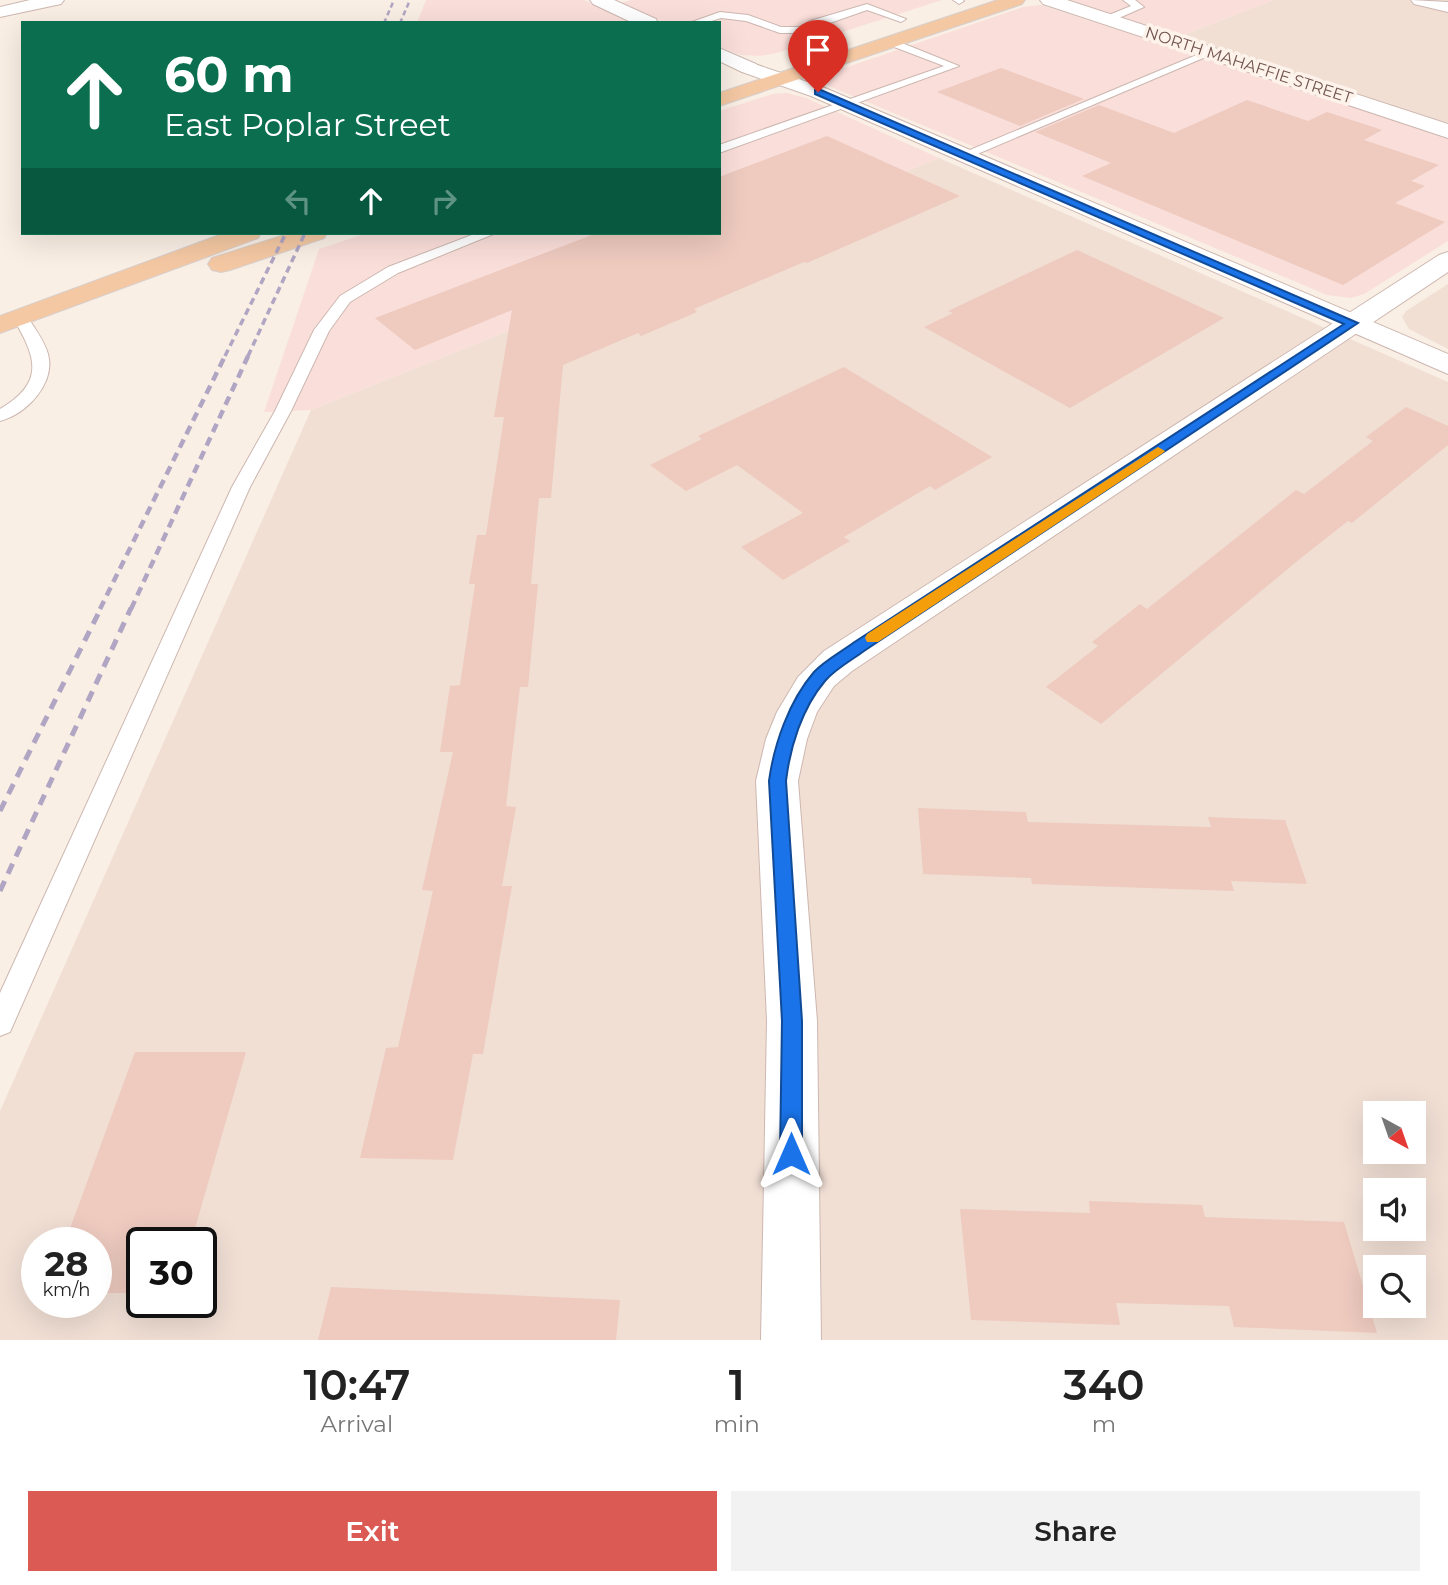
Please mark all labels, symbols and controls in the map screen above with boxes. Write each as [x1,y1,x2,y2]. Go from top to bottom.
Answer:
pin [788,20,848,92]
street label: NORTH MAHAFFIE STREET [1143,23,1356,108]
icon: arrive [799,31,837,69]
text: 60 m [164,45,294,104]
icon: ahead [49,49,140,140]
text: East Poplar Street [164,105,451,144]
icon: left [279,182,317,220]
icon: ahead [352,182,390,220]
icon: right [425,182,463,220]
north arrow [1363,1101,1426,1164]
map controls [1363,1101,1426,1318]
position arrow [754,1117,828,1191]
button: sound [1363,1178,1426,1241]
speed limit sign: 30 [126,1227,217,1318]
text: 28 [45,1242,88,1285]
button: search [1363,1255,1426,1318]
text: km/h [42,1279,91,1301]
text: 10:47 [303,1359,410,1411]
text: 1 [729,1359,745,1411]
text: 340 [1063,1359,1144,1411]
text: Arrival [321,1410,393,1438]
text: min [714,1410,760,1438]
text: m [1092,1410,1116,1438]
button: Exit [28,1491,717,1571]
button: Share [731,1491,1420,1571]

